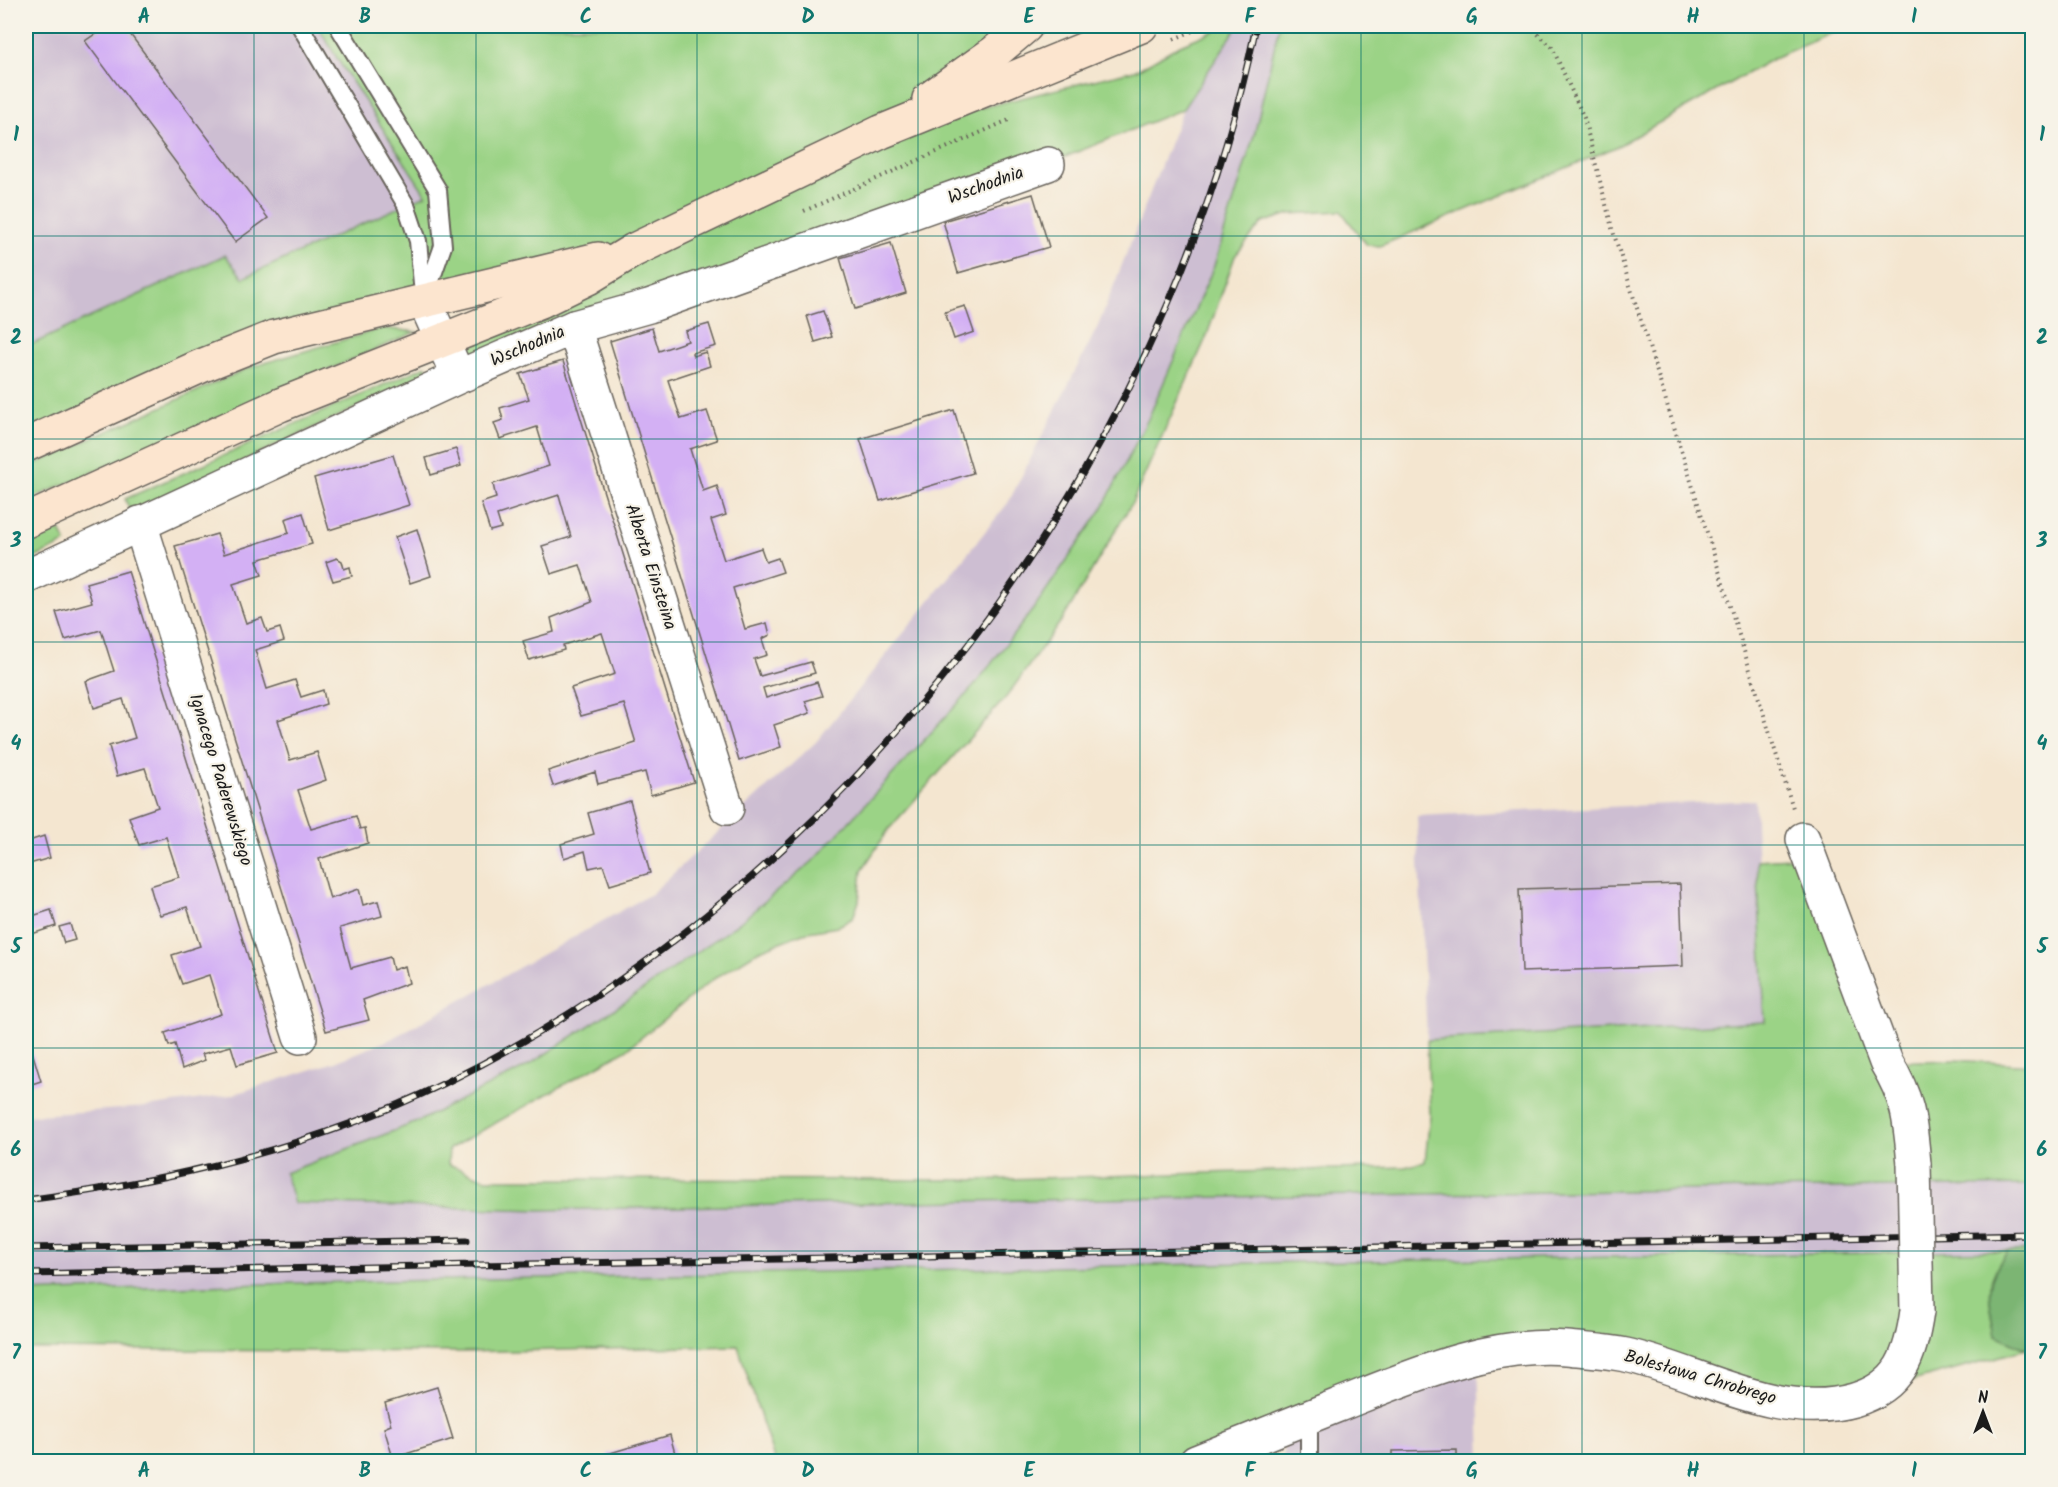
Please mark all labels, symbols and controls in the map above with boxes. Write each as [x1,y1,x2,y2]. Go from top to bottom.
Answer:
text: A [138,2,150,34]
text: B [359,2,371,34]
text: C [580,2,592,34]
text: D [801,2,815,34]
text: E [1023,2,1035,34]
text: F [1245,2,1257,34]
text: G [1466,2,1478,34]
text: H [1686,2,1700,34]
text: I [1911,2,1917,34]
text: 1 [13,120,19,152]
text: 1 [2039,120,2045,152]
street label: Wschodnia [944,159,1028,213]
street label: Wschodnia [486,318,570,376]
text: 2 [10,323,22,355]
text: 2 [2036,323,2048,355]
street label: Alberta Einsteina [616,500,684,634]
text: 3 [10,526,22,558]
text: 3 [2036,526,2048,558]
street label: Ignacego Paderewskiego [180,690,260,870]
text: 4 [11,729,22,761]
text: 4 [2037,729,2048,761]
text: 5 [10,932,23,964]
text: 5 [2036,932,2049,964]
text: 6 [11,1135,22,1167]
text: 6 [2037,1135,2048,1167]
text: 7 [11,1338,21,1370]
text: 7 [2037,1338,2047,1370]
street label: Bolesława Chrobrego [1620,1342,1780,1414]
north arrow [1953,1382,2013,1442]
text: N [1978,1386,1988,1411]
text: A [138,1456,150,1487]
text: B [359,1456,371,1487]
text: C [580,1456,592,1487]
text: D [801,1456,815,1487]
text: E [1023,1456,1035,1487]
text: F [1245,1456,1257,1487]
text: G [1466,1456,1478,1487]
text: H [1686,1456,1700,1487]
text: I [1911,1456,1917,1487]

